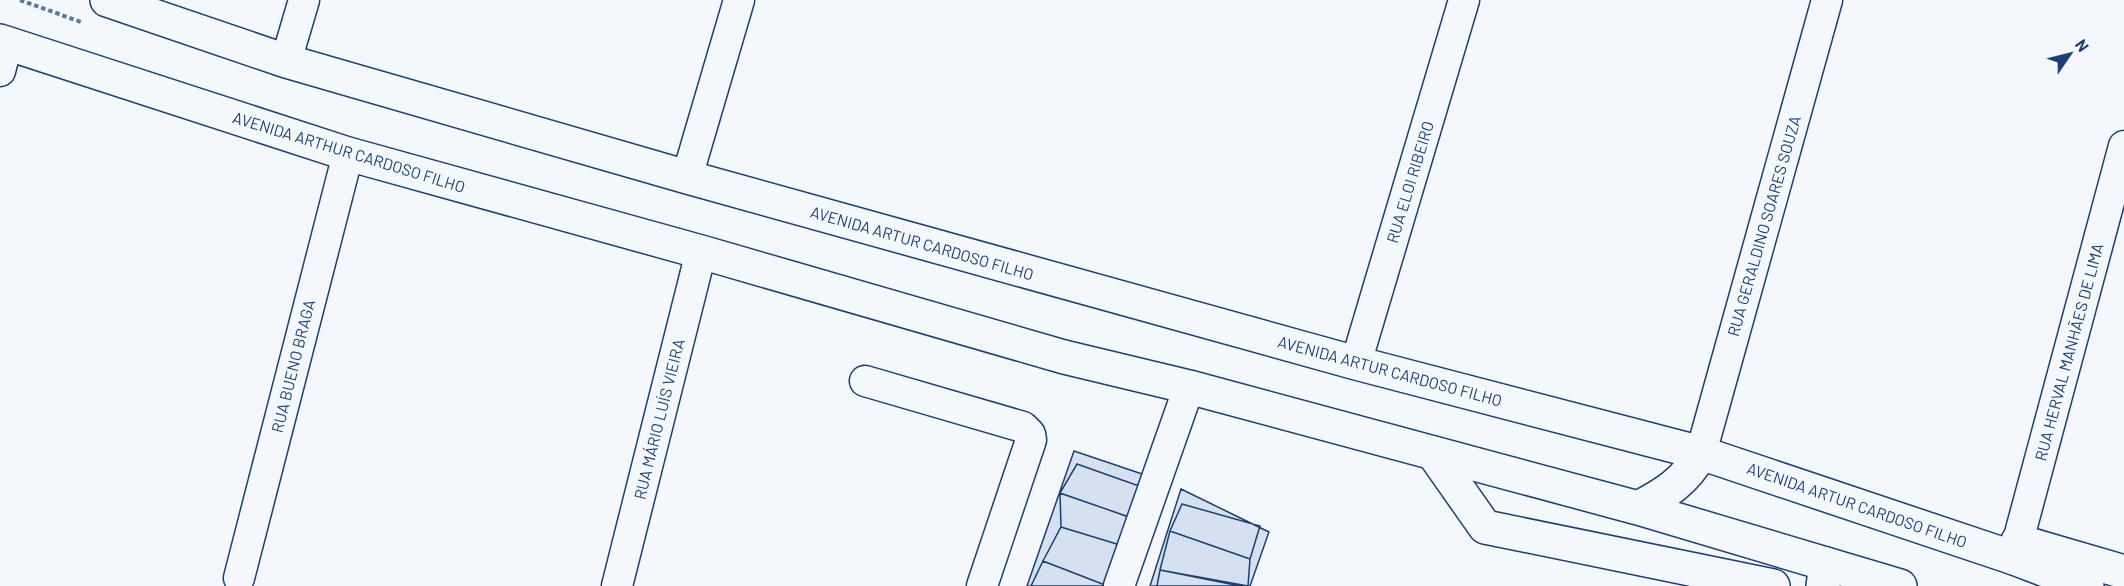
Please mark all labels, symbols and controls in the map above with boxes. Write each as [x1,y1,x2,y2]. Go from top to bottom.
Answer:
north arrow [2040,24,2100,84]
text: N [2072,35,2094,55]
street label: AVENIDA ARTHUR CARDOSO FILHO [231,107,468,196]
street label: RUA GERALDINO SOARES SOUZA [1723,113,1804,338]
street label: RUA ELOI RIBEIRO [1382,119,1437,245]
street label: AVENIDA ARTUR CARDOSO FILHO [808,201,1036,284]
street label: RUA HERVAL MANHÃES DE LIMA [2030,241,2107,463]
street label: RUA BUENO BRAGA [267,297,318,434]
street label: AVENIDA ARTUR CARDOSO FILHO [1276,331,1504,410]
street label: RUA MÁRIO LUÍS VIEIRA [629,336,688,501]
street label: AVENIDA ARTUR CARDOSO FILHO [1745,458,1970,551]

